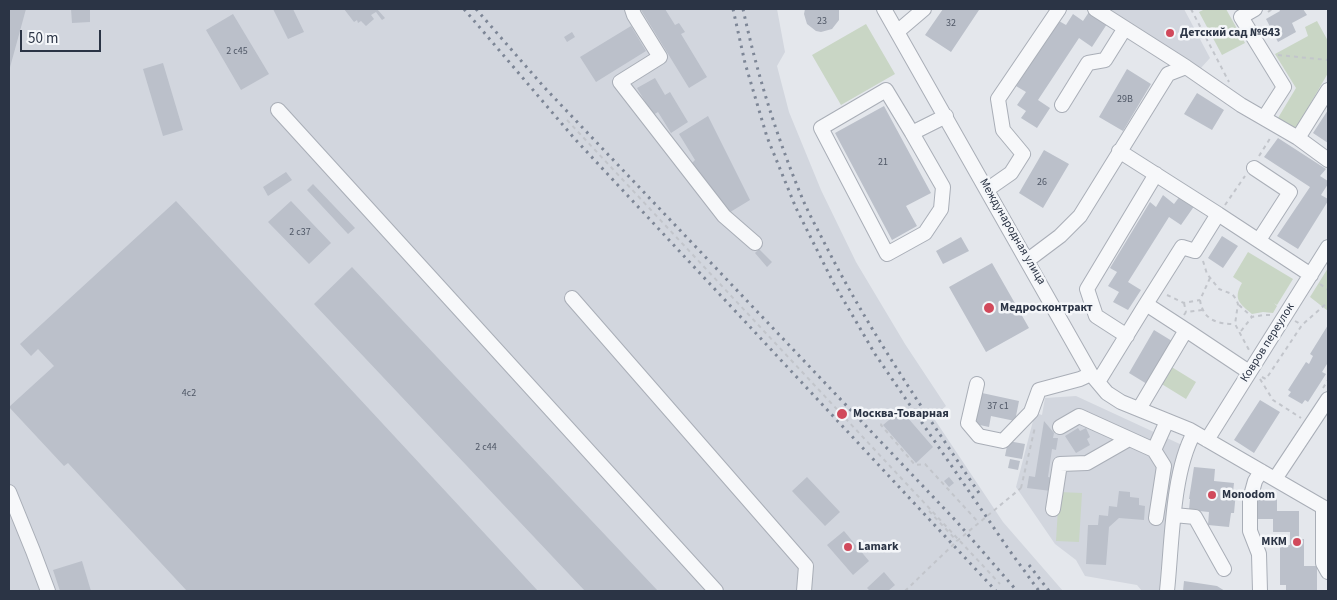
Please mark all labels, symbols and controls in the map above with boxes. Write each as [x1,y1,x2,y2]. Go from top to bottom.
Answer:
house number: 23 [817,16,827,28]
house number: 32 [946,18,956,30]
scale bar [22,20,104,52]
place label: Детский сад №643 [1180,26,1280,40]
marker: Детский сад №643 [1164,27,1176,39]
text: 50 m [28,28,58,49]
house number: 2 с45 [226,46,248,58]
house number: 29В [1117,94,1133,106]
house number: 21 [878,157,888,169]
street label: Международная улица [976,176,1048,288]
house number: 26 [1037,177,1047,189]
house number: 2 с37 [289,227,311,239]
marker: Медросконтракт [982,301,996,315]
place label: Медросконтракт [1000,301,1093,315]
street label: Ковров переулок [1238,301,1298,385]
house number: 4с2 [182,388,196,400]
house number: 37 c1 [987,401,1009,413]
marker: Москва-Товарная [835,407,849,421]
place label: Москва-Товарная [853,407,949,421]
house number: 2 с44 [475,442,497,454]
place label: Monodom [1222,488,1275,502]
marker: Monodom [1206,489,1218,501]
place label: МКМ [1261,535,1287,549]
marker: МКМ [1291,536,1303,548]
place label: Lamark [858,540,898,554]
marker: Lamark [842,541,854,553]

